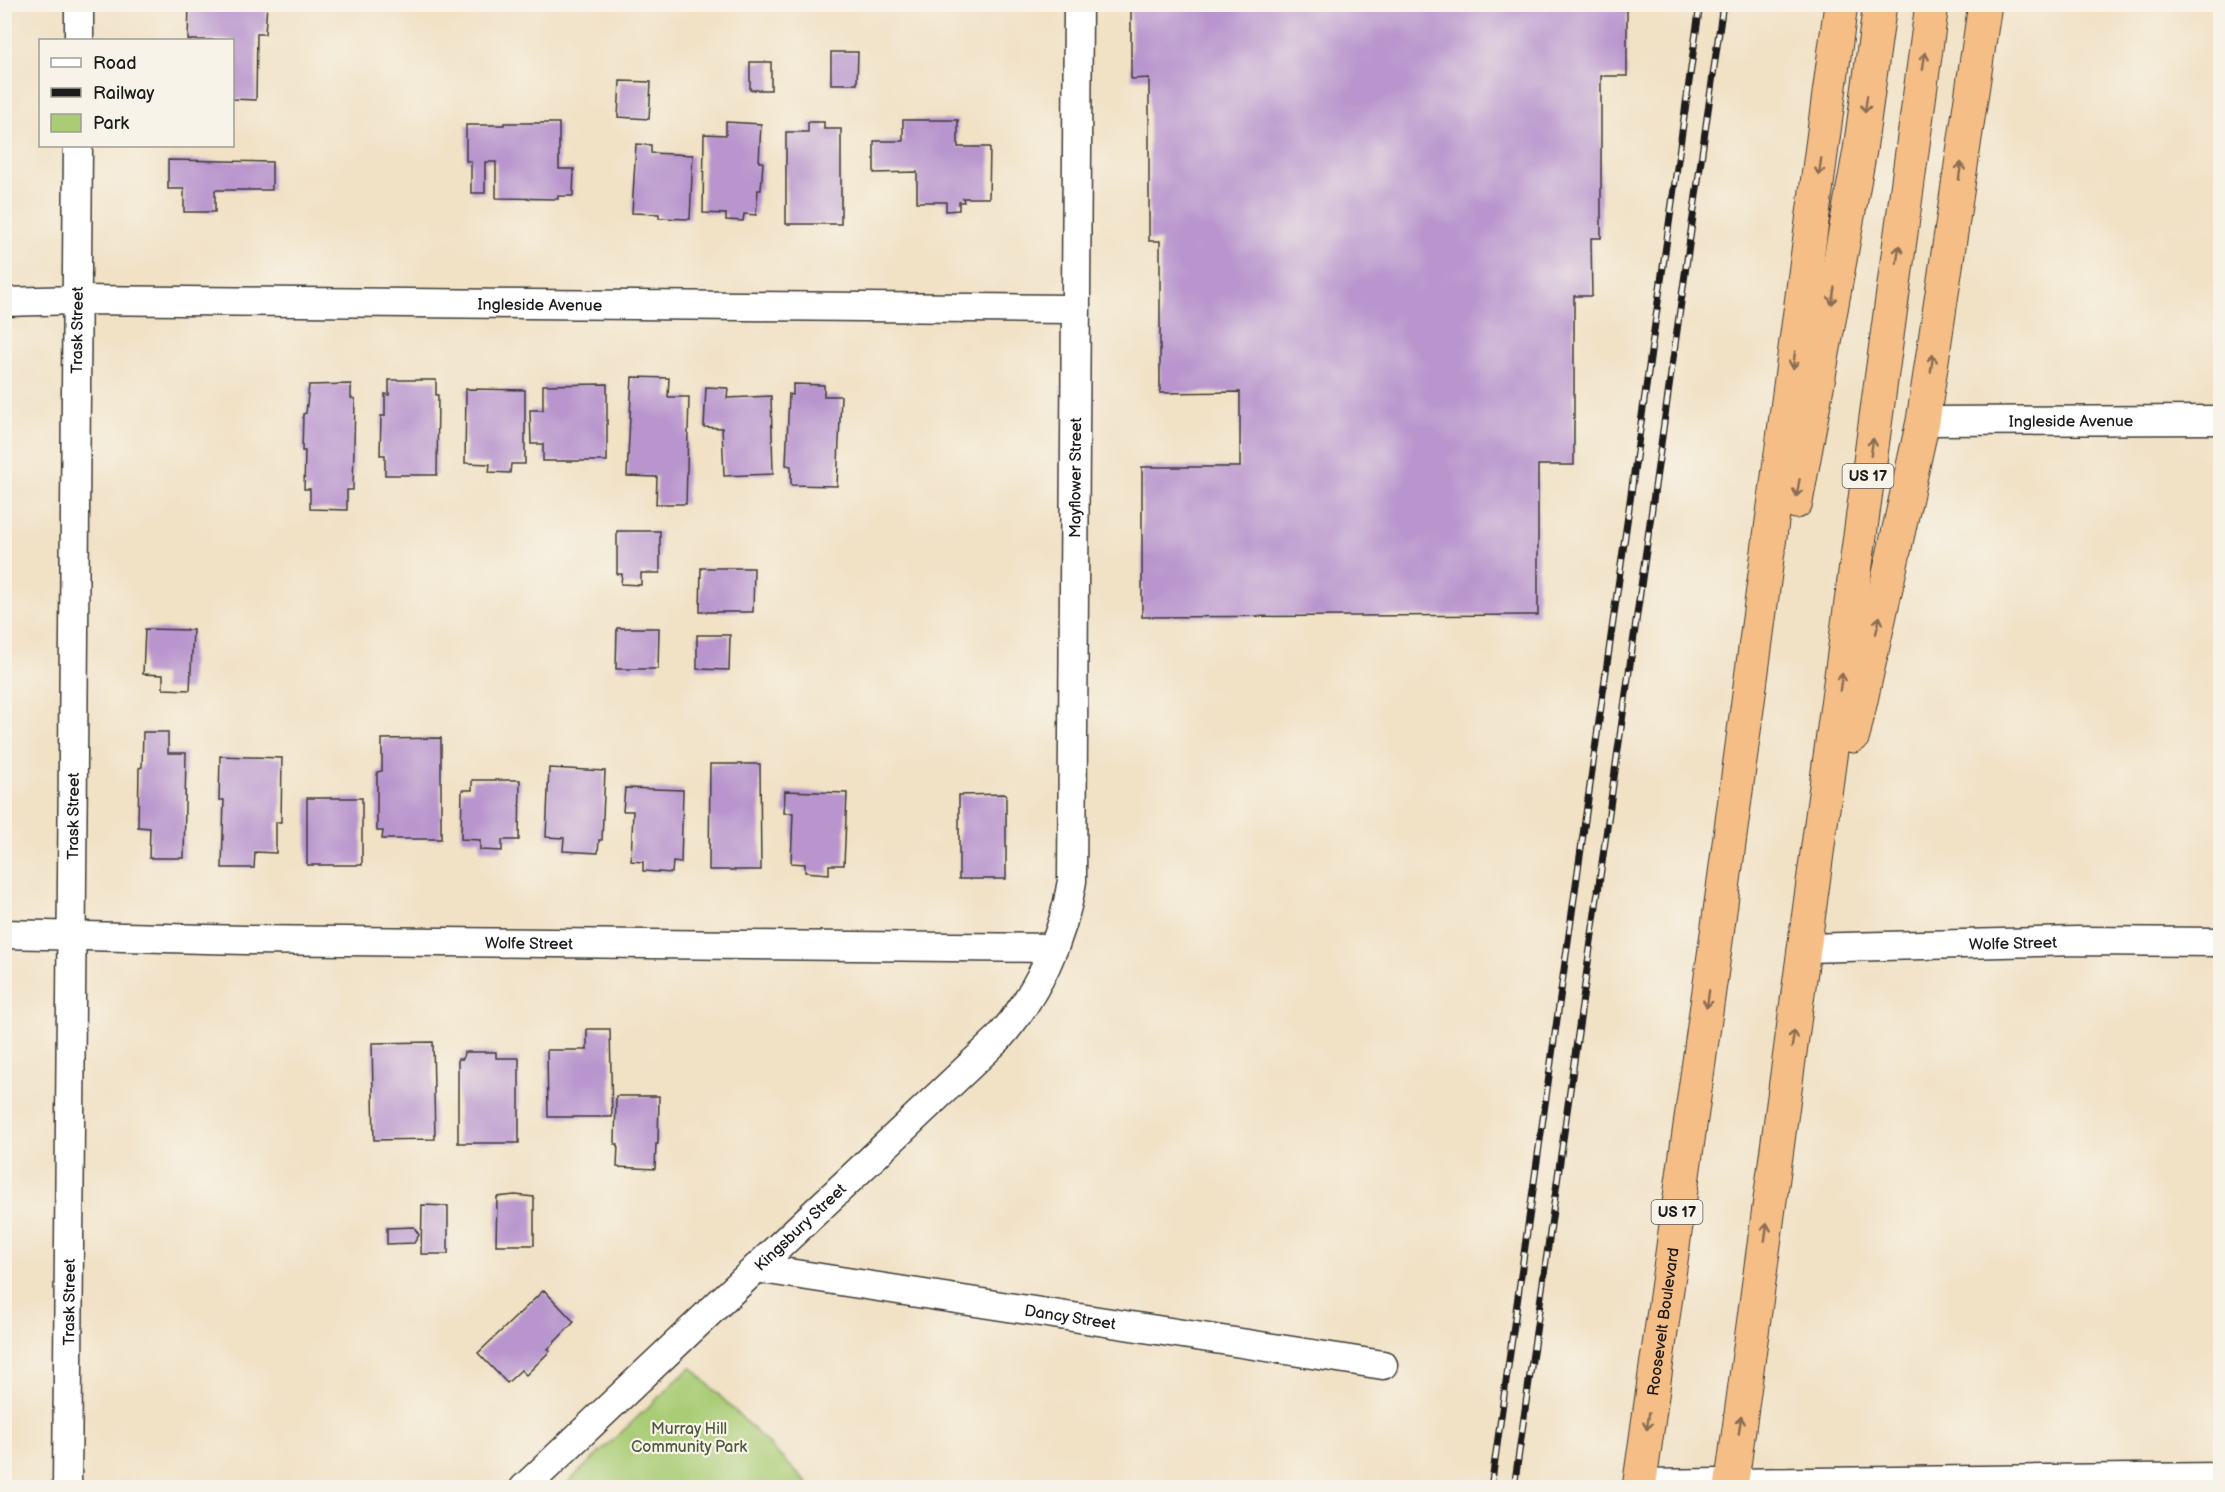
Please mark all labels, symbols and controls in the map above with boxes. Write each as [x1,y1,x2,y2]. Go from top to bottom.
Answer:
legend [39,39,234,147]
one-way arrow [1919,51,1930,71]
text: Road [93,53,137,74]
text: Railway [93,83,155,104]
one-way arrow [1861,94,1872,113]
text: Park [93,113,129,134]
one-way arrow [1814,156,1825,176]
one-way arrow [1955,161,1966,181]
one-way arrow [1893,244,1904,264]
street label: Trask Street [68,286,88,374]
one-way arrow [1827,286,1838,305]
street label: Ingleside Avenue [478,296,603,316]
one-way arrow [1788,349,1799,369]
one-way arrow [1926,354,1937,374]
street label: Ingleside Avenue [2009,412,2134,432]
street label: Mayflower Street [1066,417,1086,538]
one-way arrow [1867,438,1878,458]
road number: US 17 [1842,464,1894,488]
one-way arrow [1792,478,1803,497]
one-way arrow [1873,615,1884,635]
one-way arrow [1836,673,1847,692]
street label: Trask Street [64,772,84,860]
street label: Wolfe Street [485,934,573,954]
street label: Wolfe Street [1969,934,2057,955]
one-way arrow [1702,989,1713,1008]
one-way arrow [1788,1029,1799,1049]
street label: Kingsbury Street [751,1180,851,1276]
road number: US 17 [1652,1200,1702,1224]
one-way arrow [1761,1222,1772,1242]
street label: Roosevelt Boulevard [1644,1246,1684,1397]
street label: Trask Street [60,1258,80,1346]
street label: Dancy Street [1023,1302,1117,1335]
one-way arrow [1642,1410,1653,1430]
one-way arrow [1734,1416,1745,1435]
park label: Murray Hill Community Park [631,1420,747,1457]

